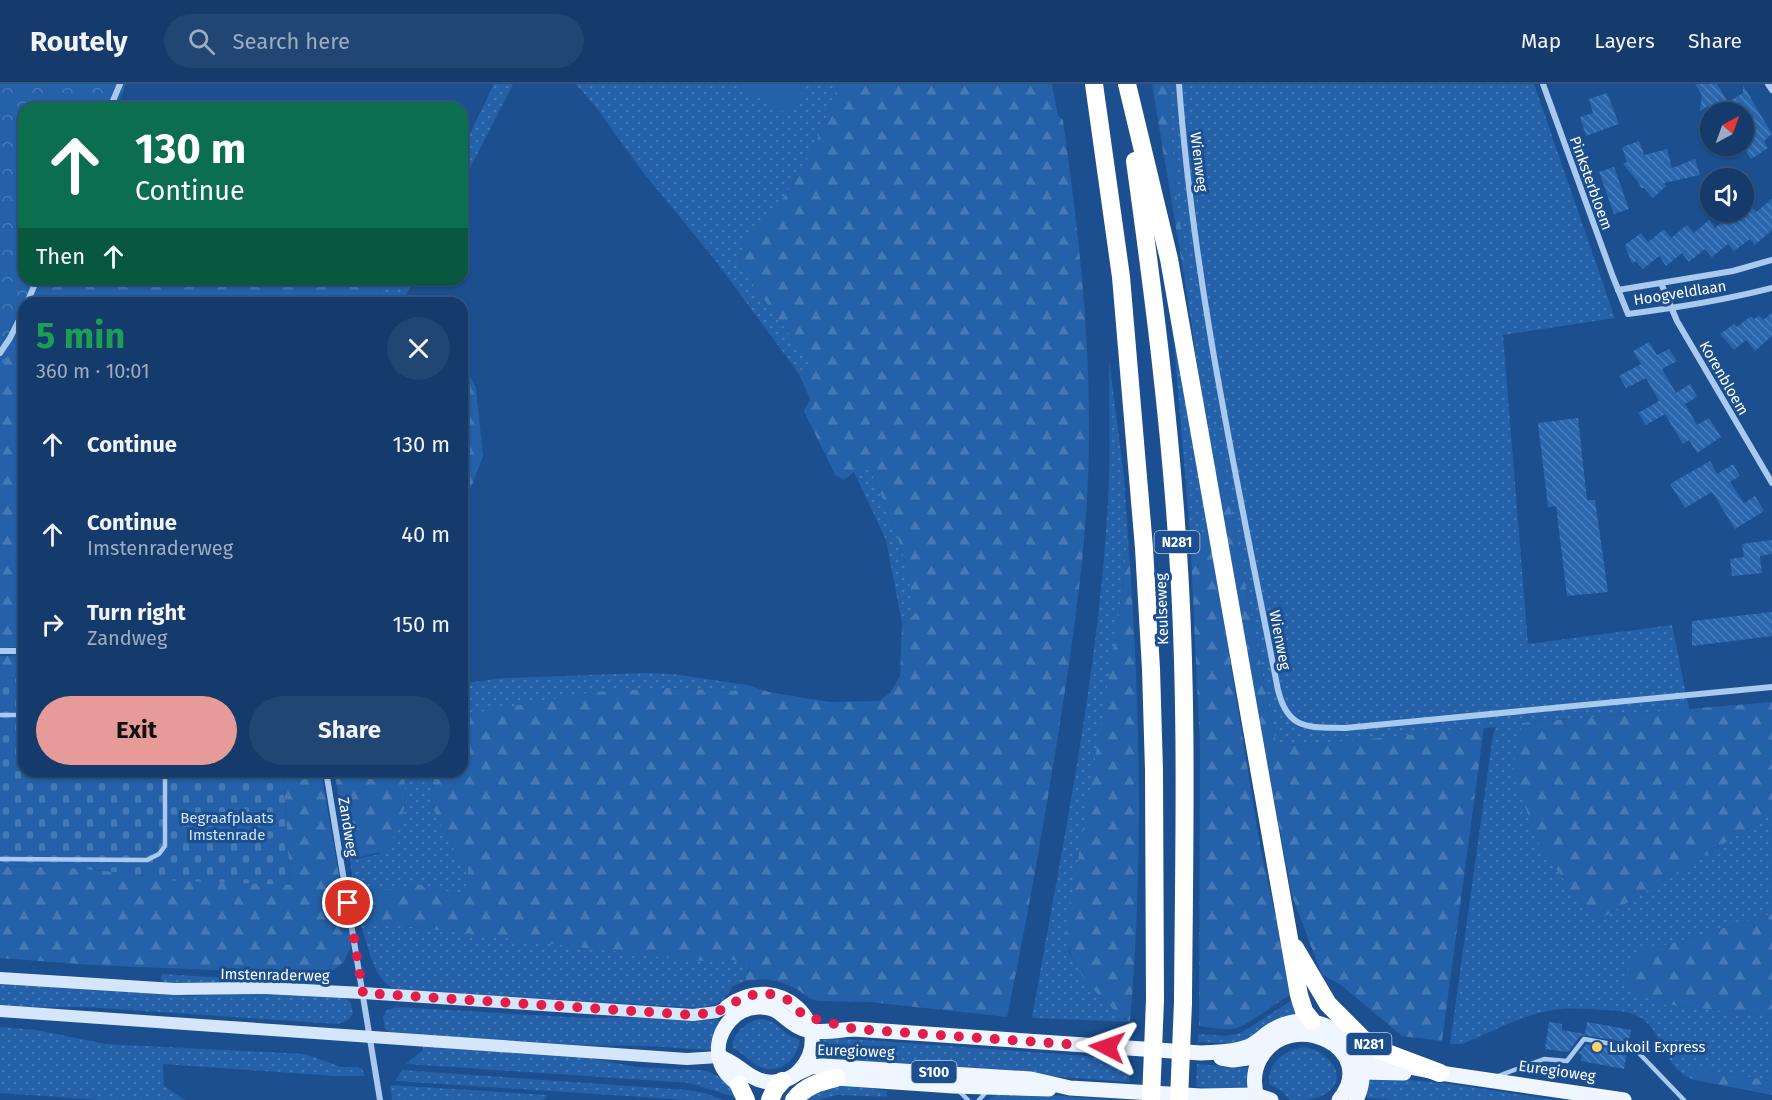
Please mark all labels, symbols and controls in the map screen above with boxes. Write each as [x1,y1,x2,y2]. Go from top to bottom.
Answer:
search box [164,14,584,68]
text: Routely [30,25,128,58]
icon: search [185,25,218,58]
text: Search here [233,28,350,55]
text: Map [1521,28,1561,54]
text: Layers [1594,28,1655,54]
text: Share [1688,28,1742,54]
north arrow [1700,102,1754,156]
map controls [1700,102,1754,222]
text: 130 m [135,124,246,174]
icon: ahead [36,126,114,204]
street label: Wienweg [1186,131,1212,193]
street label: Pinksterbloem [1566,134,1616,232]
button: sound [1700,168,1754,222]
text: Continue [135,175,245,207]
icon: ahead [97,240,130,273]
text: Then [36,243,85,270]
street label: Hoogveldlaan [1632,277,1728,309]
text: 5 min [36,314,125,358]
button: close [387,317,450,380]
street label: Korenbloem [1696,338,1752,418]
text: 360 m · 10:01 [36,359,150,383]
icon: ahead [36,428,69,461]
text: Continue [87,431,177,458]
text: 130 m [393,431,450,458]
text: Continue [87,509,177,536]
icon: ahead [36,518,69,551]
text: 40 m [401,521,450,548]
road number: N281 [1154,531,1200,553]
text: Imstenraderweg [87,536,233,560]
street label: Keulseweg [1152,573,1172,645]
text: Turn right [87,599,186,626]
icon: right [36,608,69,641]
street label: Wienweg [1265,609,1295,672]
text: 150 m [392,611,450,638]
text: Zandweg [87,626,167,650]
button: Exit [36,696,237,765]
button: Share [249,696,450,765]
street label: Zandweg [334,796,362,858]
park label: Begraafplaats Imstenrade [180,809,274,844]
pin [322,877,373,928]
icon: arrive [331,886,364,919]
street label: Imstenraderweg [220,965,330,985]
position arrow [1075,1015,1139,1079]
road number: N281 [1346,1033,1392,1055]
place label: Lukoil Express [1609,1038,1705,1056]
marker: Lukoil Express [1590,1040,1604,1054]
street label: Euregioweg [817,1041,895,1061]
street label: Euregioweg [1517,1057,1597,1085]
road number: S100 [912,1061,956,1083]

